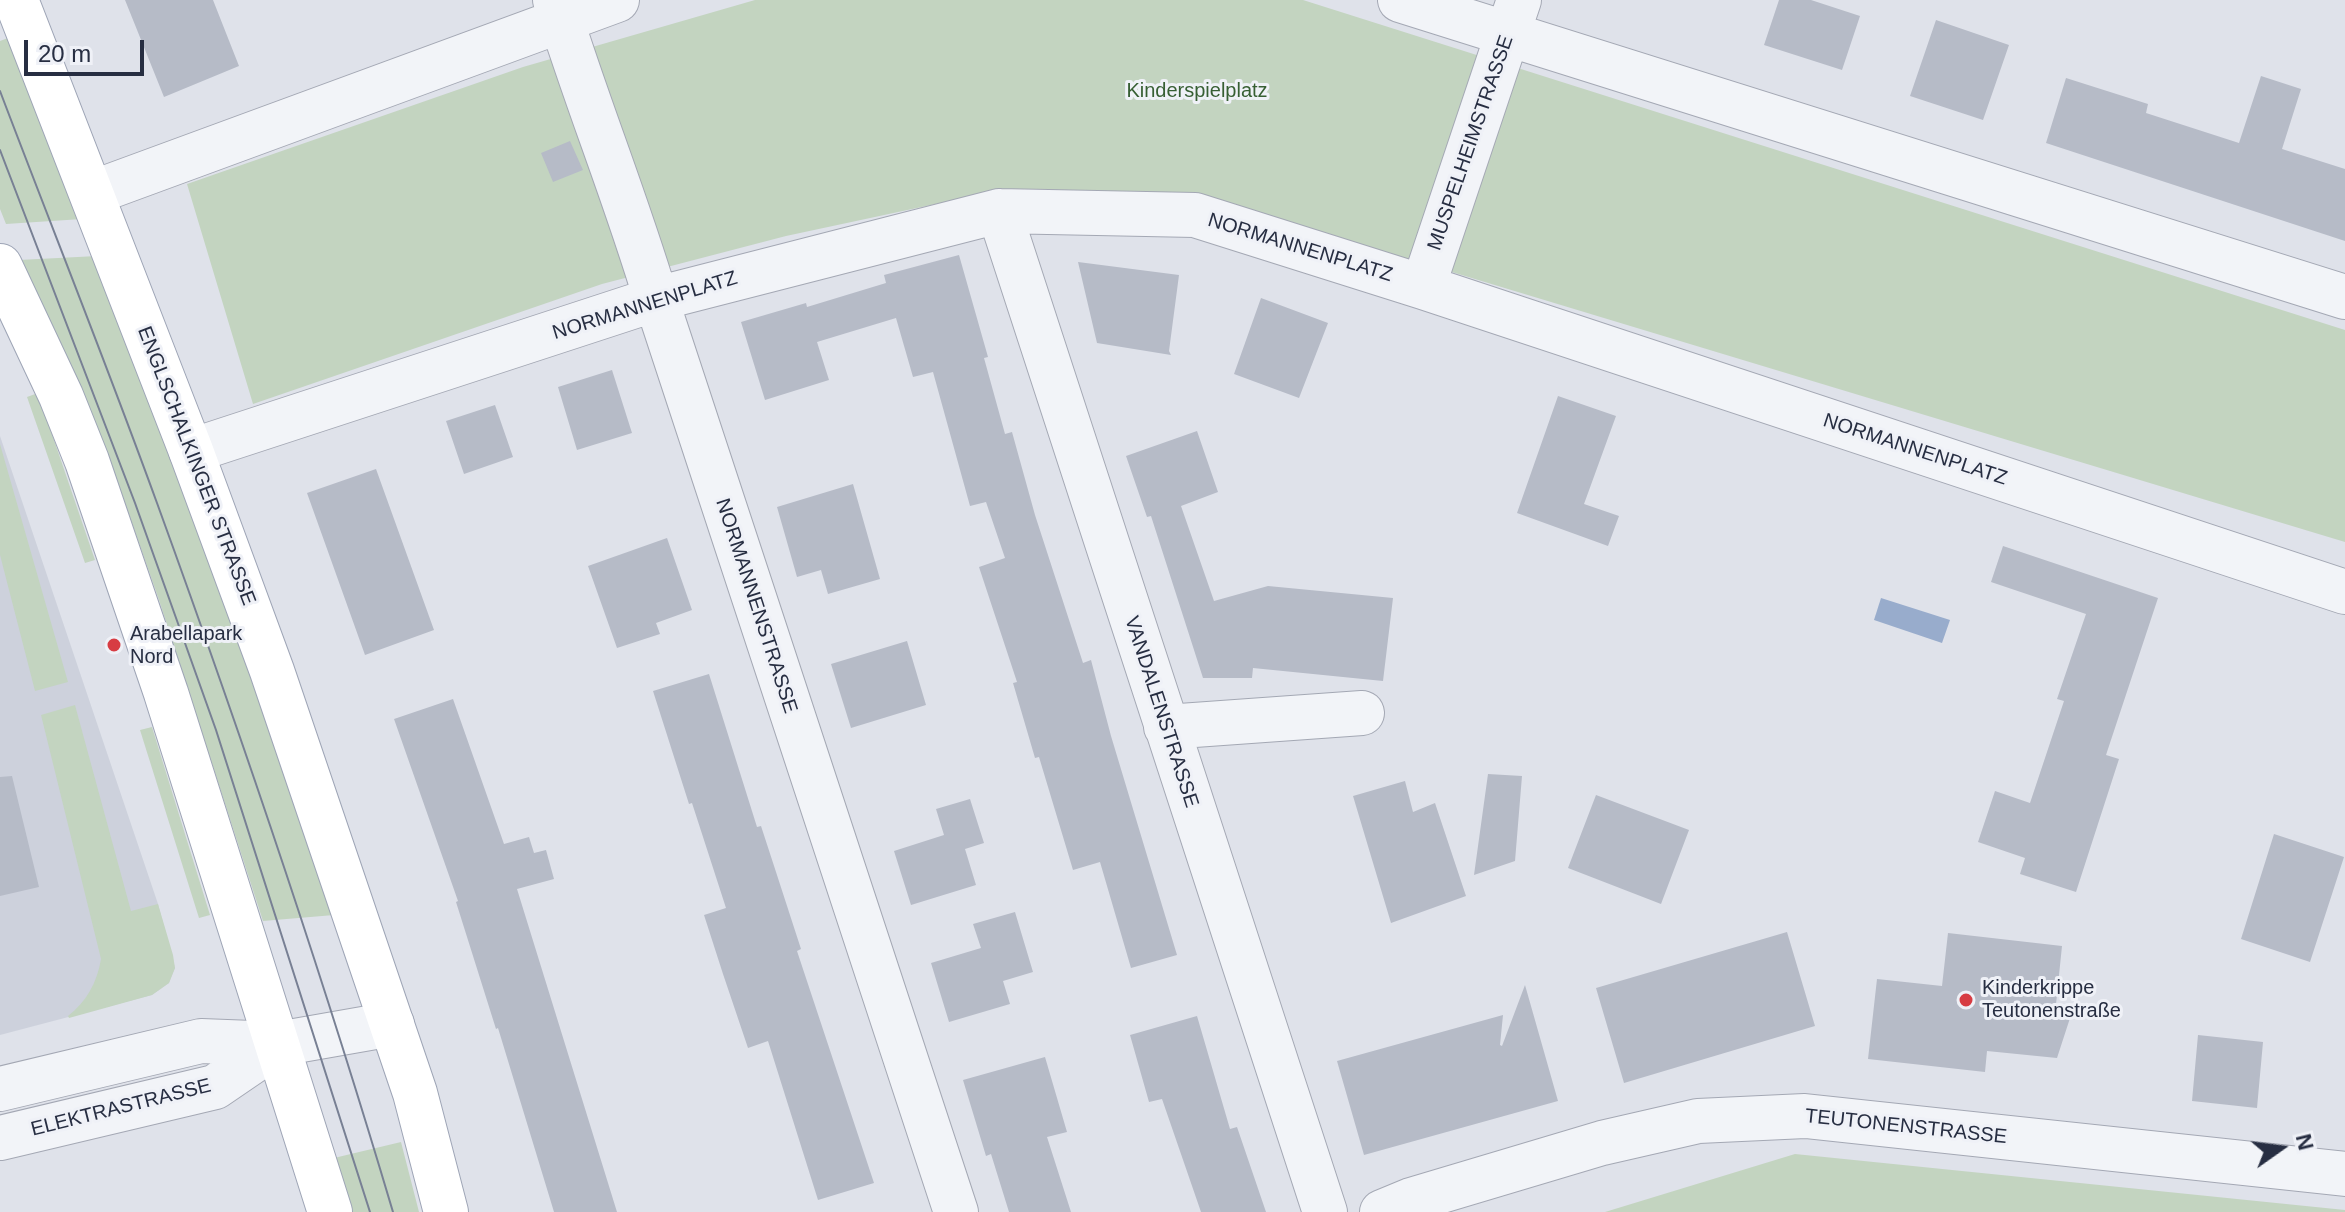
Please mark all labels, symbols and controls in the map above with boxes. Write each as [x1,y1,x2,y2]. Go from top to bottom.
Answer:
scale bar [28,24,148,74]
street label: MUSPELHEIMSTRASSE [1423,32,1519,254]
text: 20 m [38,40,91,67]
park label: Kinderspielplatz [1126,79,1268,103]
street label: NORMANNENPLATZ [1205,208,1395,288]
street label: NORMANNENPLATZ [550,266,740,346]
street label: ENGLSCHALKINGER STRASSE [132,323,260,609]
street label: NORMANNENPLATZ [1820,409,2010,491]
street label: NORMANNENSTRASSE [710,496,802,716]
street label: VANDALENSTRASSE [1119,613,1203,811]
place label: Arabellapark Nord [130,622,242,669]
marker: Arabellapark Nord [105,636,123,654]
place label: Kinderkrippe Teutonenstraße [1982,976,2121,1023]
marker: Kinderkrippe Teutonenstraße [1957,991,1975,1009]
street label: ELEKTRASTRASSE [29,1074,213,1142]
street label: TEUTONENSTRASSE [1804,1104,2008,1150]
north arrow [2241,1108,2321,1188]
text: N [2291,1131,2319,1153]

